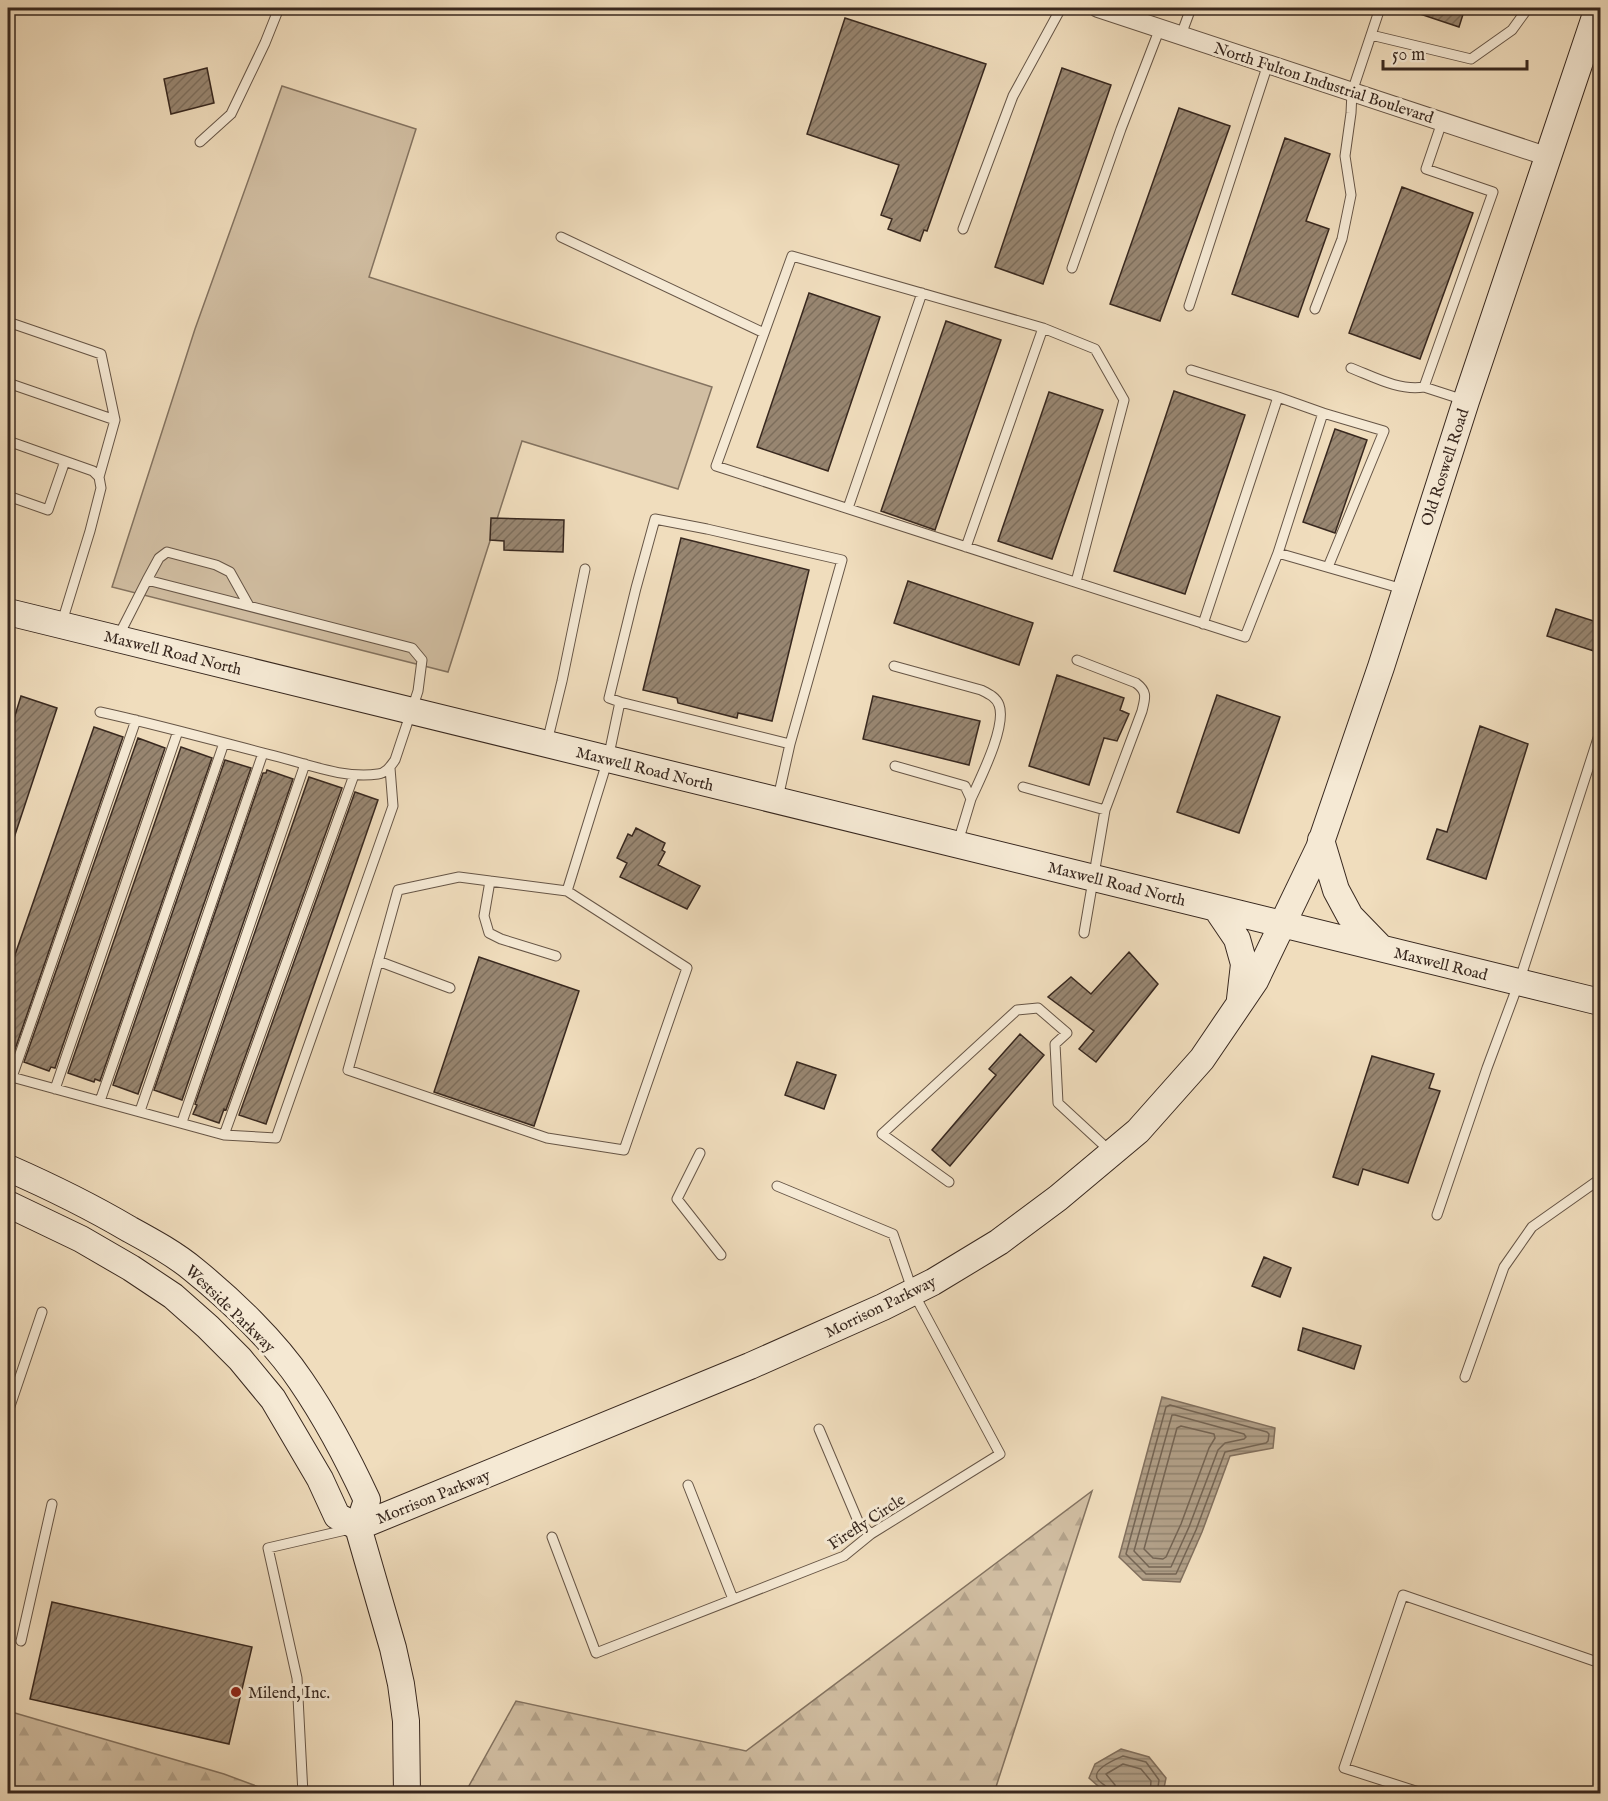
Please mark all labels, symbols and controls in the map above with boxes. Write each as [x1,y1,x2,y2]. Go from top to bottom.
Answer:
scale bar [1383,33,1527,71]
street label: North Fulton Industrial Boulevard [1211,39,1436,129]
text: 50 m [1392,44,1425,67]
street label: Old Roswell Road [1418,406,1474,529]
street label: Maxwell Road North [102,627,244,681]
street label: Maxwell Road North [574,743,716,797]
street label: Maxwell Road North [1046,858,1188,912]
street label: Maxwell Road [1392,944,1490,986]
street label: Westside Parkway [180,1261,279,1358]
street label: Morrison Parkway [822,1272,940,1343]
street label: Morrison Parkway [374,1466,494,1530]
street label: Firefly Circle [825,1490,909,1555]
place label: Milend, Inc. [248,1684,330,1704]
marker: Milend, Inc. [229,1685,243,1699]

